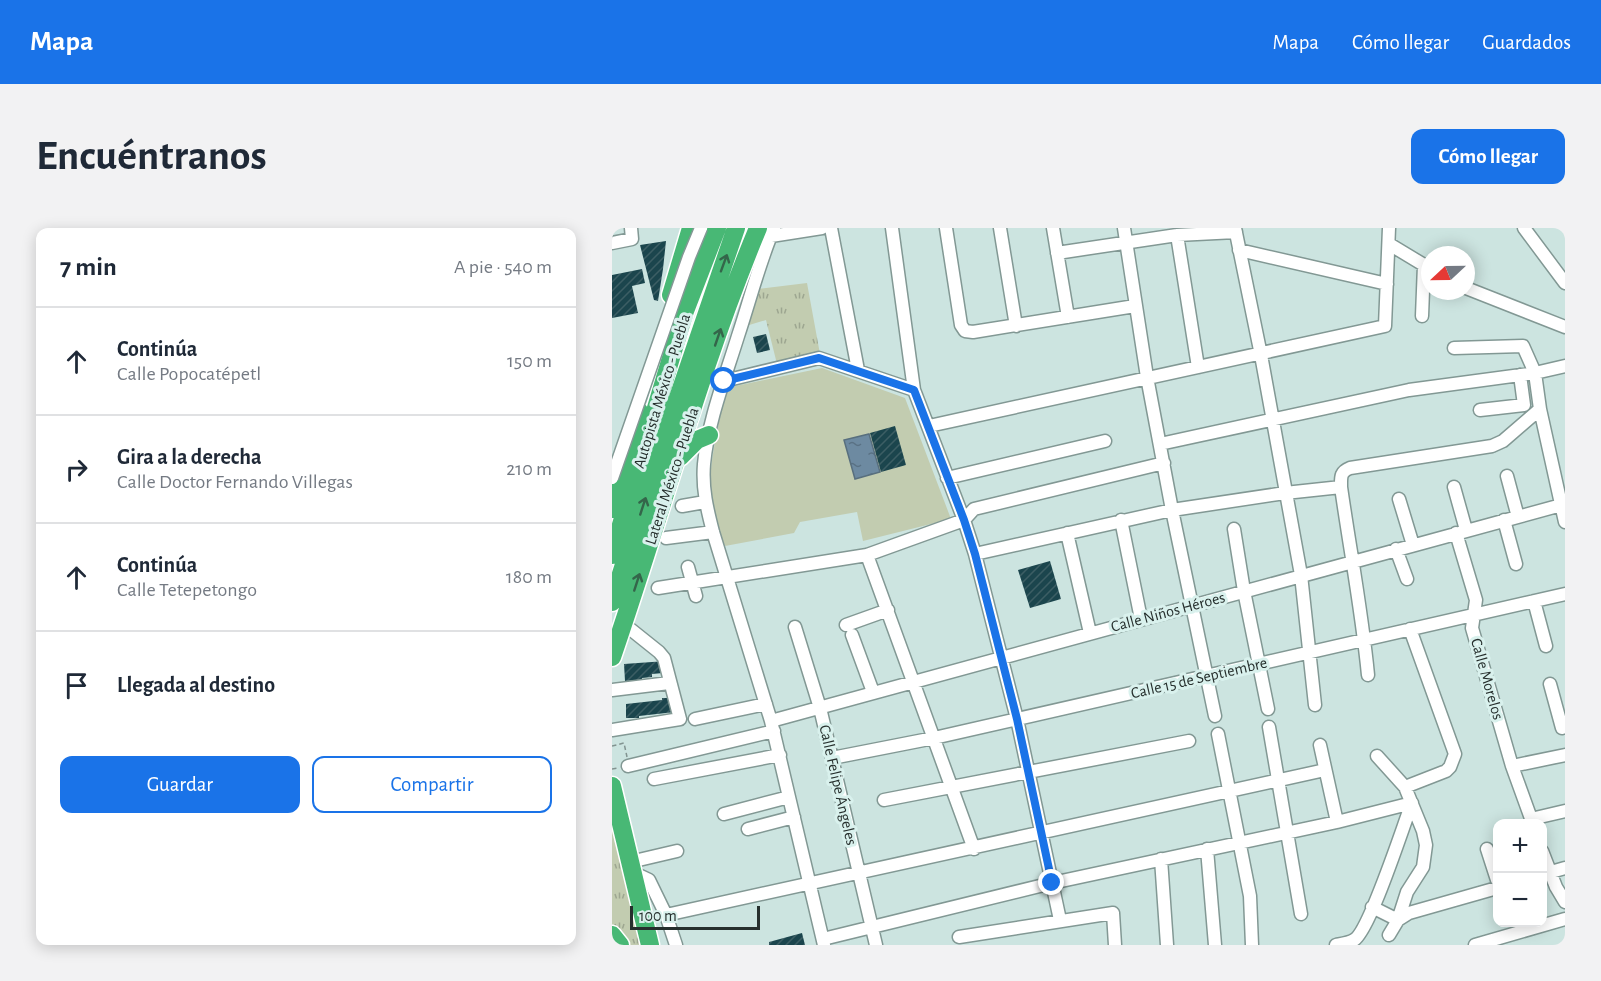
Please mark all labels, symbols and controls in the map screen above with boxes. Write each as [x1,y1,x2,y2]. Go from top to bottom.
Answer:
text: Mapa [30,28,93,56]
text: Mapa [1273,32,1319,53]
text: Cómo llegar [1352,32,1449,53]
text: Guardados [1482,32,1571,53]
button: Cómo llegar [1411,129,1565,184]
text: Encuéntranos [36,135,267,177]
north arrow [1421,246,1475,300]
text: 7 min [60,254,117,280]
one-way arrow [719,254,730,273]
text: A pie · 540 m [454,257,552,277]
street label: Autopista México - Puebla [631,312,693,470]
one-way arrow [713,328,724,347]
text: Continúa [117,338,197,360]
icon: ahead [60,345,93,378]
text: 150 m [507,351,552,371]
text: Calle Popocatépetl [117,364,261,384]
route start [710,367,736,393]
street label: Lateral México - Puebla [642,405,702,547]
text: Gira a la derecha [117,446,262,468]
icon: right [60,453,93,486]
text: 210 m [506,459,552,479]
text: Calle Doctor Fernando Villegas [117,472,353,492]
one-way arrow [638,497,649,516]
text: Continúa [117,554,197,576]
icon: ahead [60,561,93,594]
text: 180 m [506,567,552,587]
one-way arrow [633,573,644,592]
text: Calle Tetepetongo [117,580,257,600]
street label: Calle Niños Héroes [1109,589,1227,635]
street label: Calle Morelos [1468,636,1506,722]
street label: Calle 15 de Septiembre [1129,655,1269,701]
icon: arrive [60,669,93,702]
text: Llegada al destino [117,674,275,696]
street label: Calle Felipe Ángeles [816,723,862,847]
button: Guardar [60,756,300,813]
button: Compartir [312,756,552,813]
map controls [1493,819,1547,927]
button: + [1493,819,1547,873]
route end [1038,869,1064,895]
button: − [1493,873,1547,927]
scale bar [630,903,760,930]
text: 100 m [639,908,677,924]

